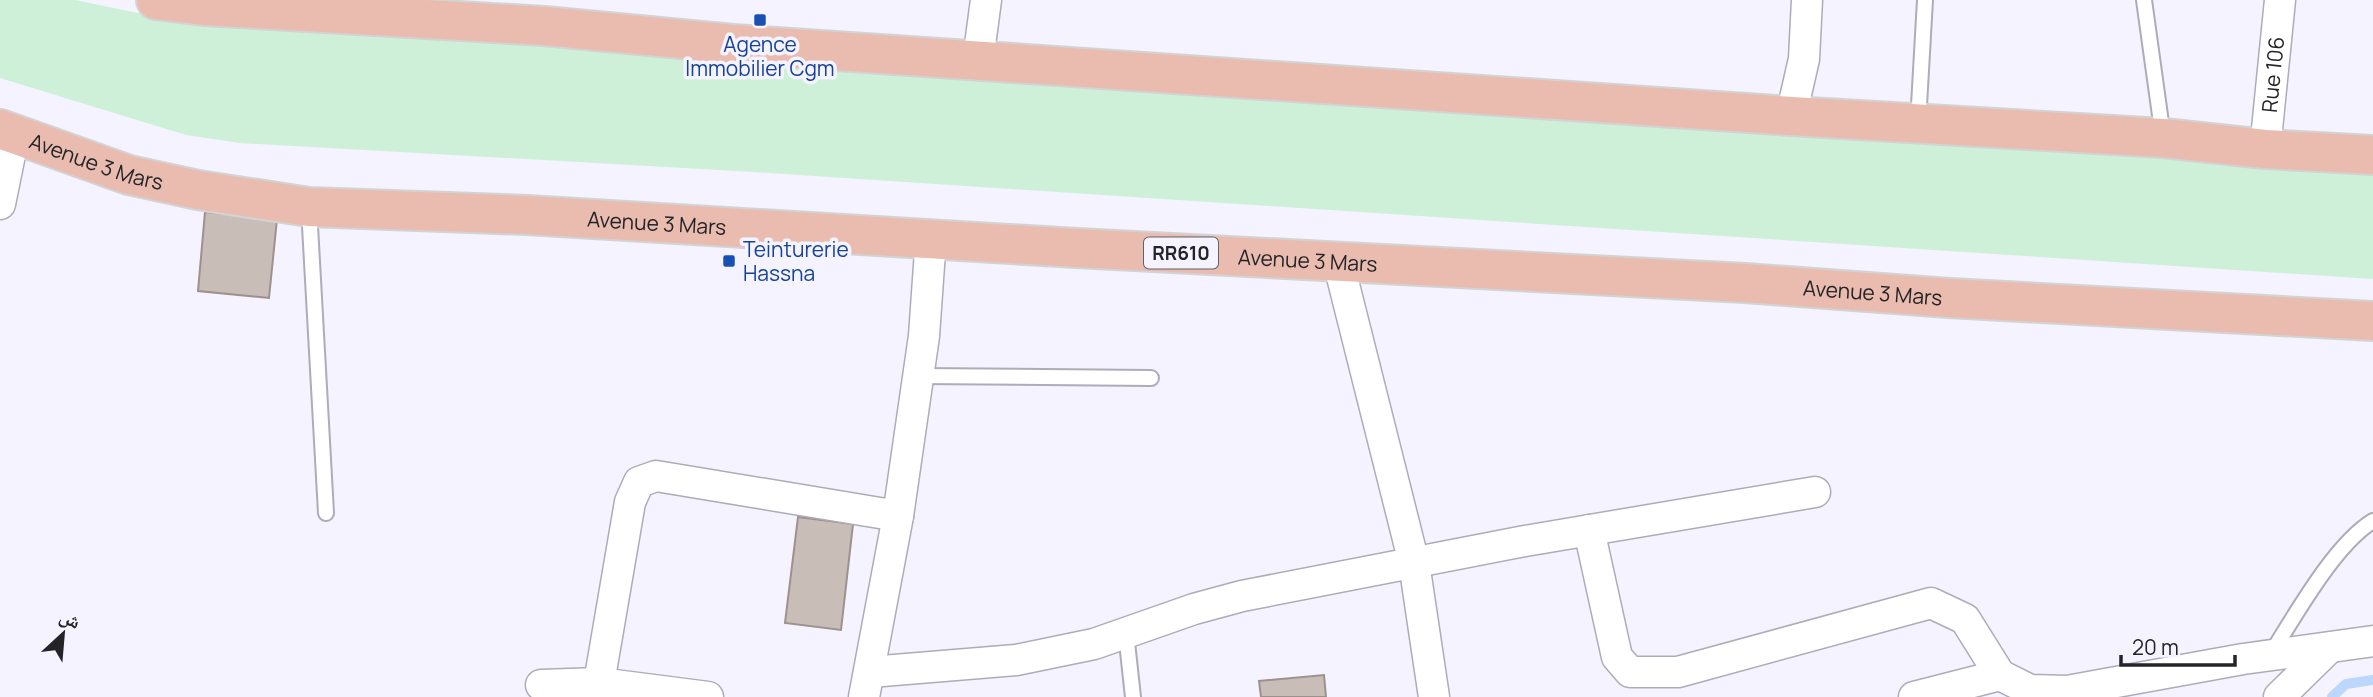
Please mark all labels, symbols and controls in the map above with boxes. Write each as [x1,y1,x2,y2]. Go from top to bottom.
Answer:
marker: Agence Immobilier Cgm [752,12,768,28]
place label: Agence Immobilier Cgm [685,30,835,82]
street label: Rue 106 [2255,35,2290,114]
street label: Avenue 3 Mars [26,127,166,196]
street label: Avenue 3 Mars [586,205,727,241]
place label: Teinturerie Hassna [743,235,849,287]
road number: RR610 [1144,238,1218,268]
street label: Avenue 3 Mars [1237,242,1378,278]
marker: Teinturerie Hassna [721,253,737,269]
street label: Avenue 3 Mars [1802,273,1943,311]
north arrow [28,599,98,669]
text: ش [56,603,85,635]
scale bar [2121,624,2235,668]
text: 20 m [2132,633,2179,661]

